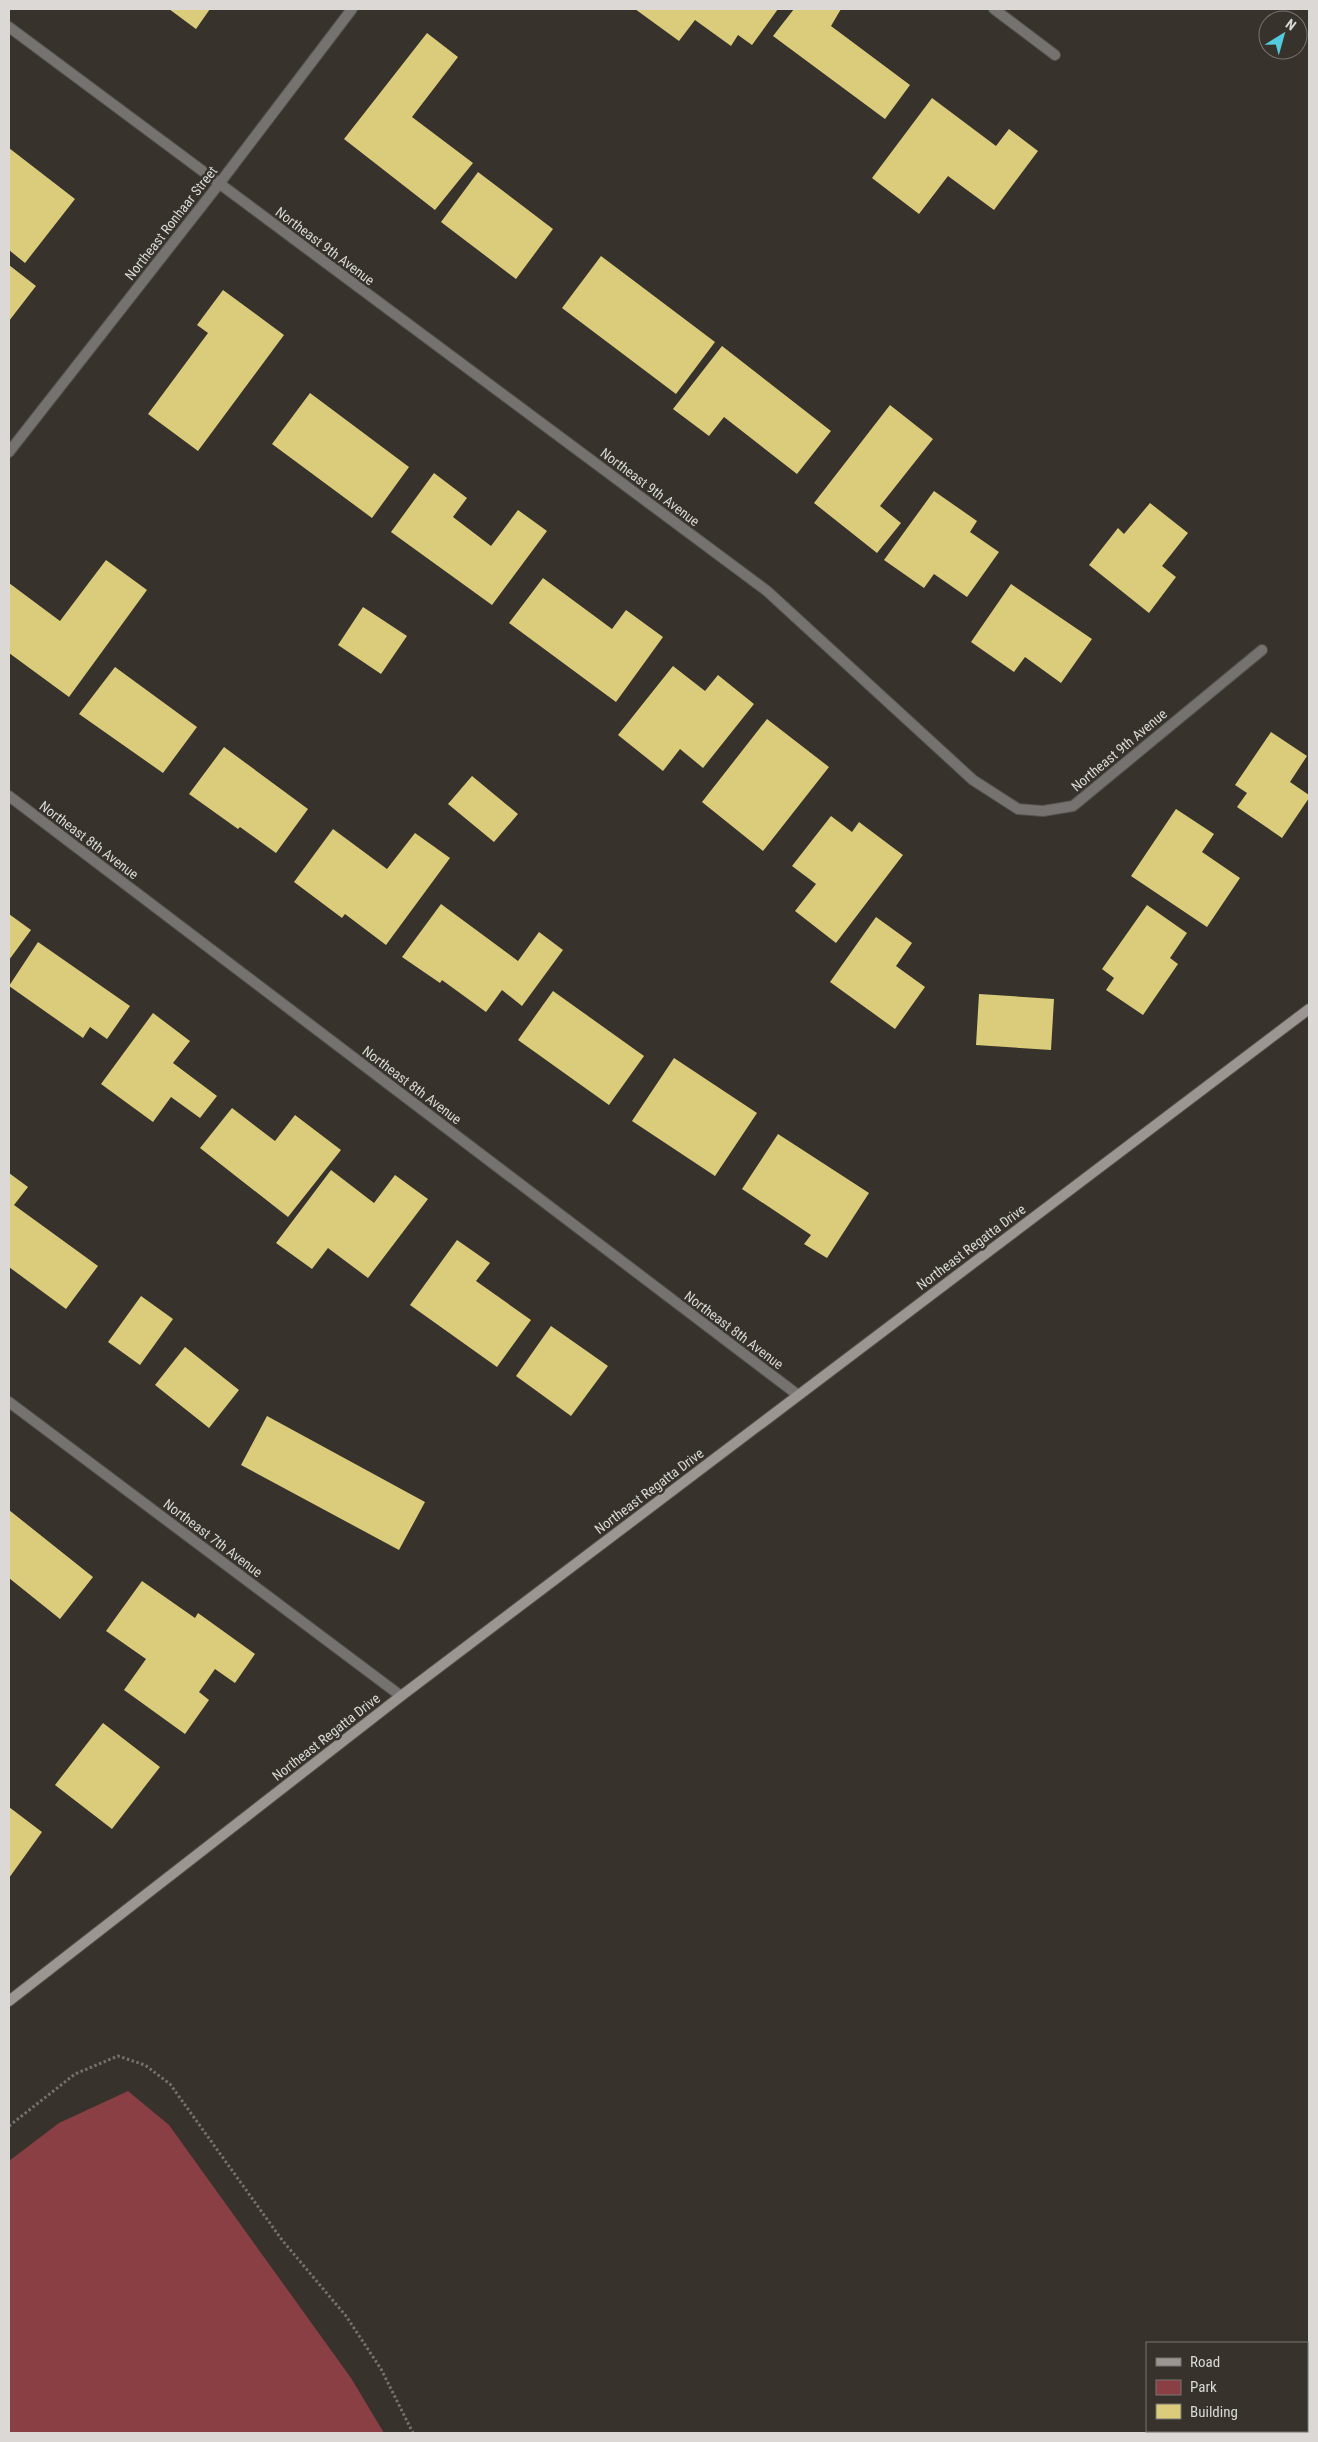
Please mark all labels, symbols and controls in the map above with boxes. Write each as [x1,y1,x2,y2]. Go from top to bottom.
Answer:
north arrow [1258,10,1308,60]
text: N [1283,16,1299,34]
street label: Northeast Ronhaar Street [122,163,220,283]
street label: Northeast 9th Avenue [272,204,378,289]
street label: Northeast 9th Avenue [597,445,703,530]
street label: Northeast 9th Avenue [1068,705,1170,795]
street label: Northeast 8th Avenue [36,798,142,883]
street label: Northeast 8th Avenue [359,1043,465,1128]
street label: Northeast Regatta Drive [913,1201,1029,1293]
street label: Northeast 8th Avenue [681,1288,787,1373]
street label: Northeast Regatta Drive [591,1445,707,1537]
street label: Northeast 7th Avenue [160,1496,266,1581]
street label: Northeast Regatta Drive [269,1690,383,1784]
legend [1146,2342,1308,2432]
text: Road [1190,2353,1220,2371]
text: Park [1190,2378,1217,2396]
text: Building [1190,2403,1238,2421]

